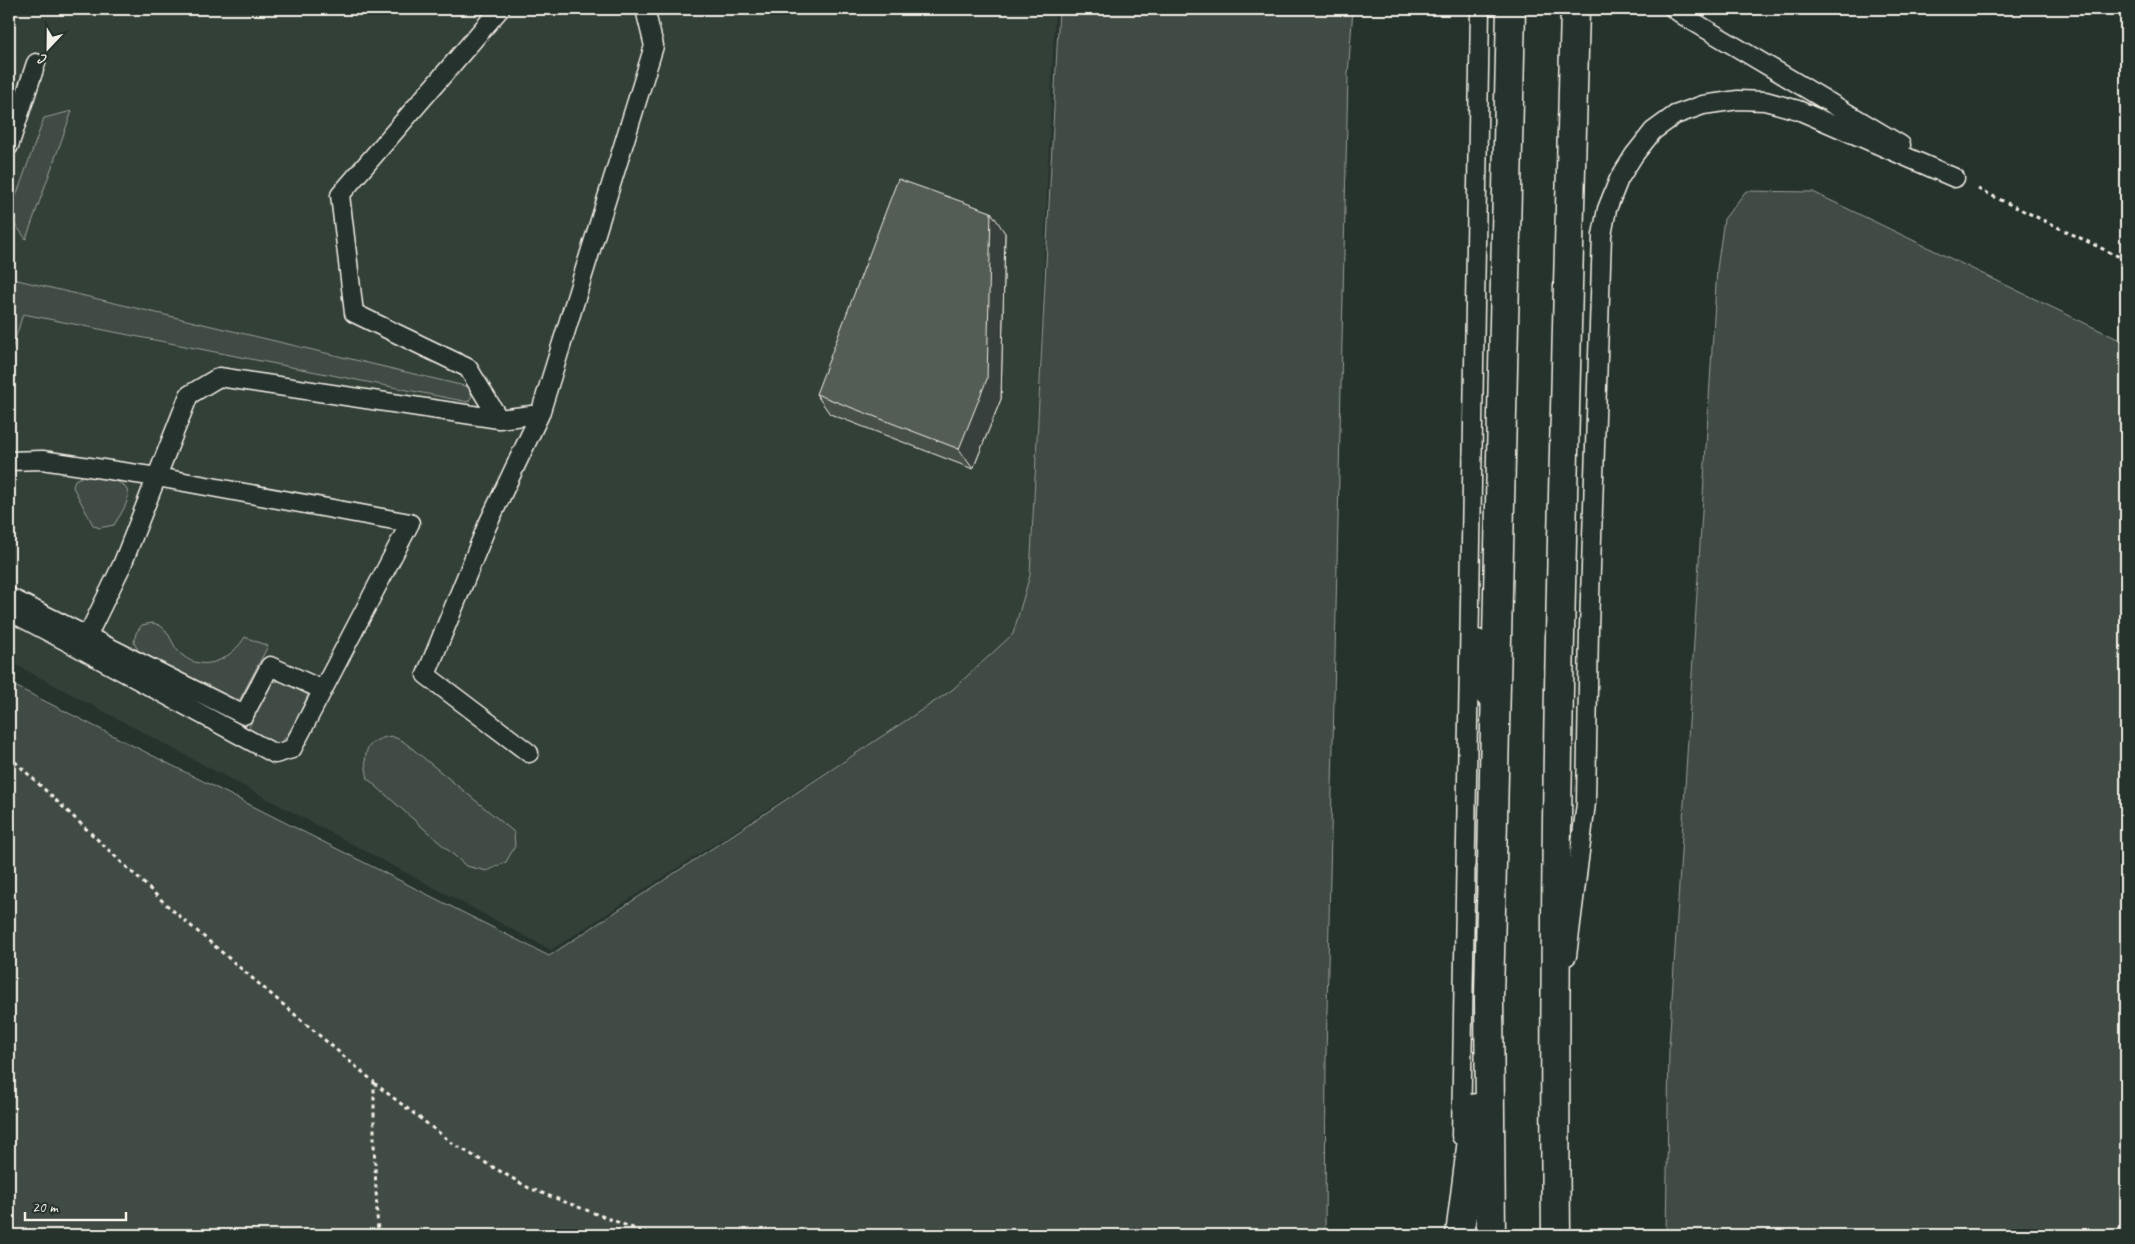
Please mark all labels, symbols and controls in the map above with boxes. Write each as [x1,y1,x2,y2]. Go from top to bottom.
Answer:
north arrow [22,22,72,72]
text: С [35,50,50,69]
scale bar [25,1189,126,1221]
text: 20 m [32,1198,59,1217]

